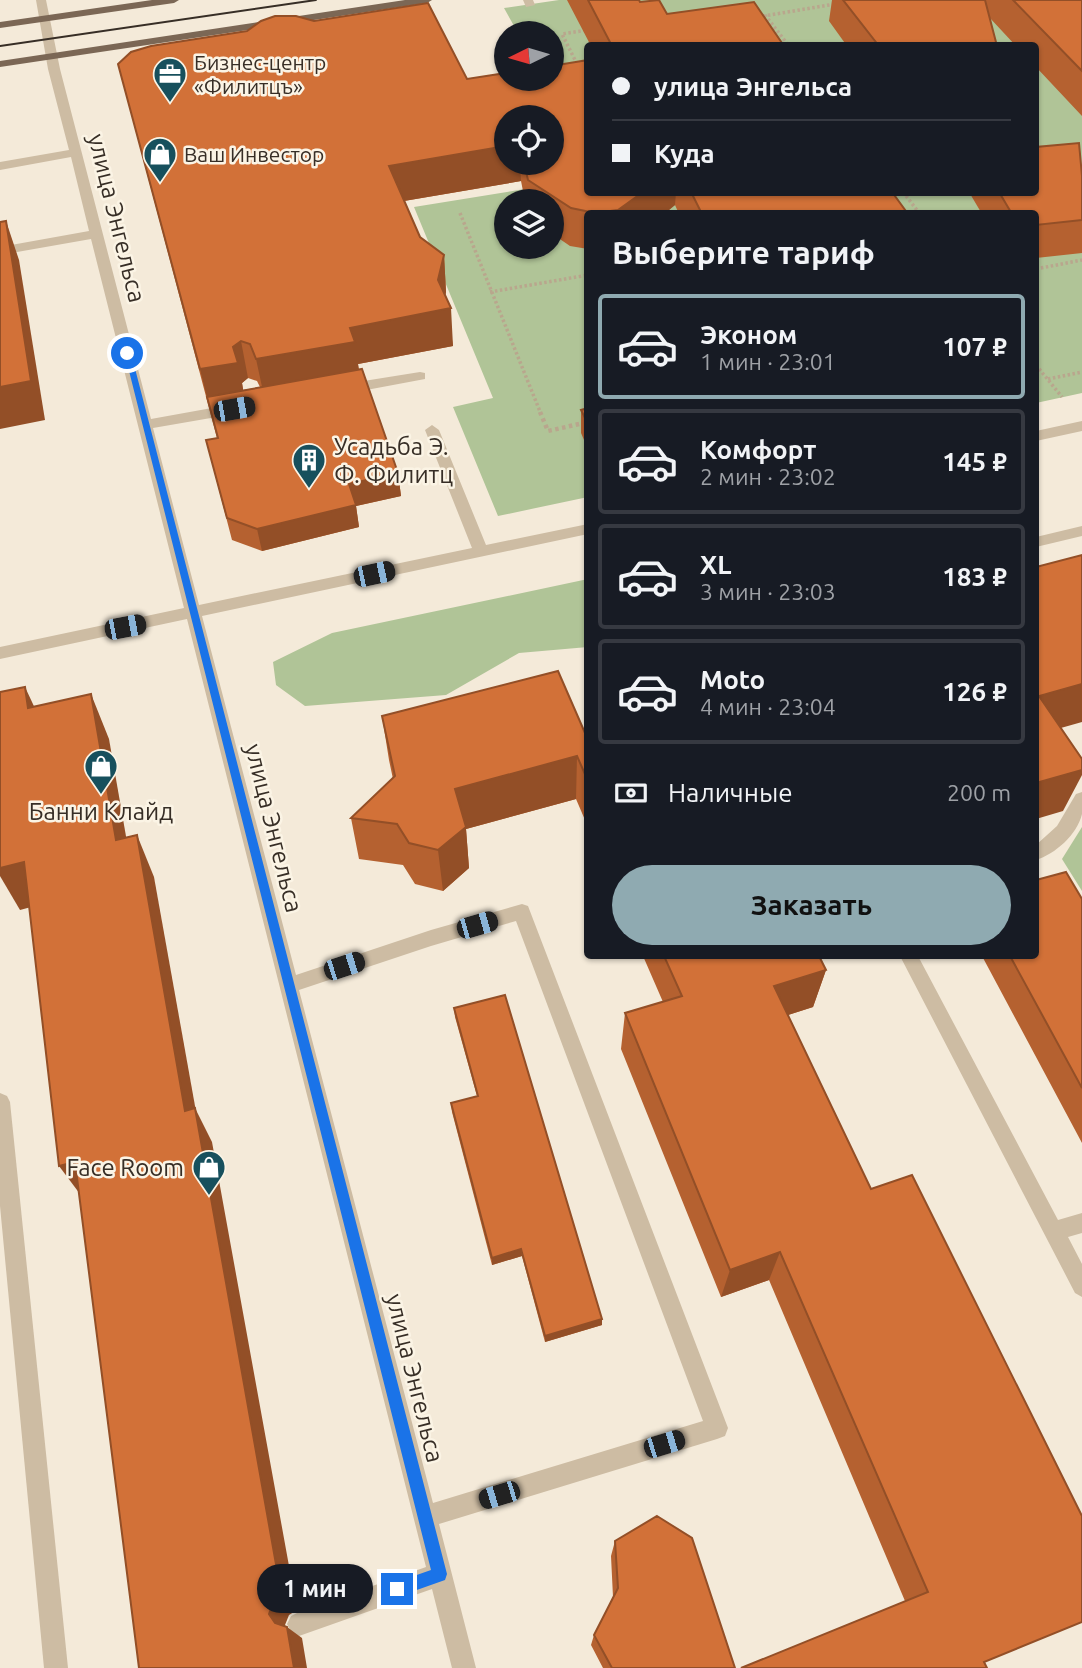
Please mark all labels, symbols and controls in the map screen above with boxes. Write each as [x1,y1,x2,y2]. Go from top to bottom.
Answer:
north arrow [494,21,564,91]
map controls [494,21,564,259]
place label: Бизнес-центр «Филитцъ» [194,50,326,98]
office icon: Бизнес-центр «Филитцъ» [151,55,189,104]
text: улица Энгельса [654,72,852,101]
button: locate [494,105,564,175]
street label: улица Энгельса [83,131,151,305]
shop icon: Ваш Инвестор [141,135,179,184]
text: Куда [654,139,715,168]
place label: Ваш Инвестор [184,142,324,166]
button: layers [494,189,564,259]
text: Выберите тариф [612,234,875,270]
icon: car [616,315,679,378]
text: Эконом [700,320,797,349]
text: 107 ₽ [942,332,1007,361]
route start [111,337,143,369]
text: 1 мин · 23:01 [700,349,836,374]
car [212,395,257,423]
icon: car [616,430,679,493]
place label: Усадьба Э. Ф. Филитц [334,433,453,488]
text: Комфорт [700,435,816,464]
building icon: Усадьба Э. Ф. Филитц [290,441,328,490]
text: 145 ₽ [942,447,1007,476]
text: 2 мин · 23:02 [700,464,836,489]
icon: car [616,545,679,608]
text: XL [700,550,731,579]
car [352,559,397,589]
text: 183 ₽ [942,562,1007,591]
text: 3 мин · 23:03 [700,579,836,604]
car [103,613,148,641]
icon: car [616,660,679,723]
text: Moto [700,665,765,694]
text: 126 ₽ [942,677,1007,706]
text: 4 мин · 23:04 [700,694,836,719]
street label: улица Энгельса [240,741,308,915]
shop icon: Банни Клайд [82,747,120,796]
icon: cash [612,774,650,812]
text: Наличные [668,778,793,807]
text: 200 m [947,780,1011,805]
place label: Банни Клайд [29,798,173,825]
button: Заказать [612,865,1011,945]
car [454,909,501,941]
car [321,950,368,982]
shop icon: Face Room [190,1148,228,1197]
place label: Face Room [66,1154,184,1181]
street label: улица Энгельса [381,1291,449,1465]
car [641,1428,688,1460]
car [476,1479,523,1511]
callout: 1 мин [257,1564,372,1614]
route end [381,1573,413,1605]
text: 1 мин [283,1576,347,1601]

